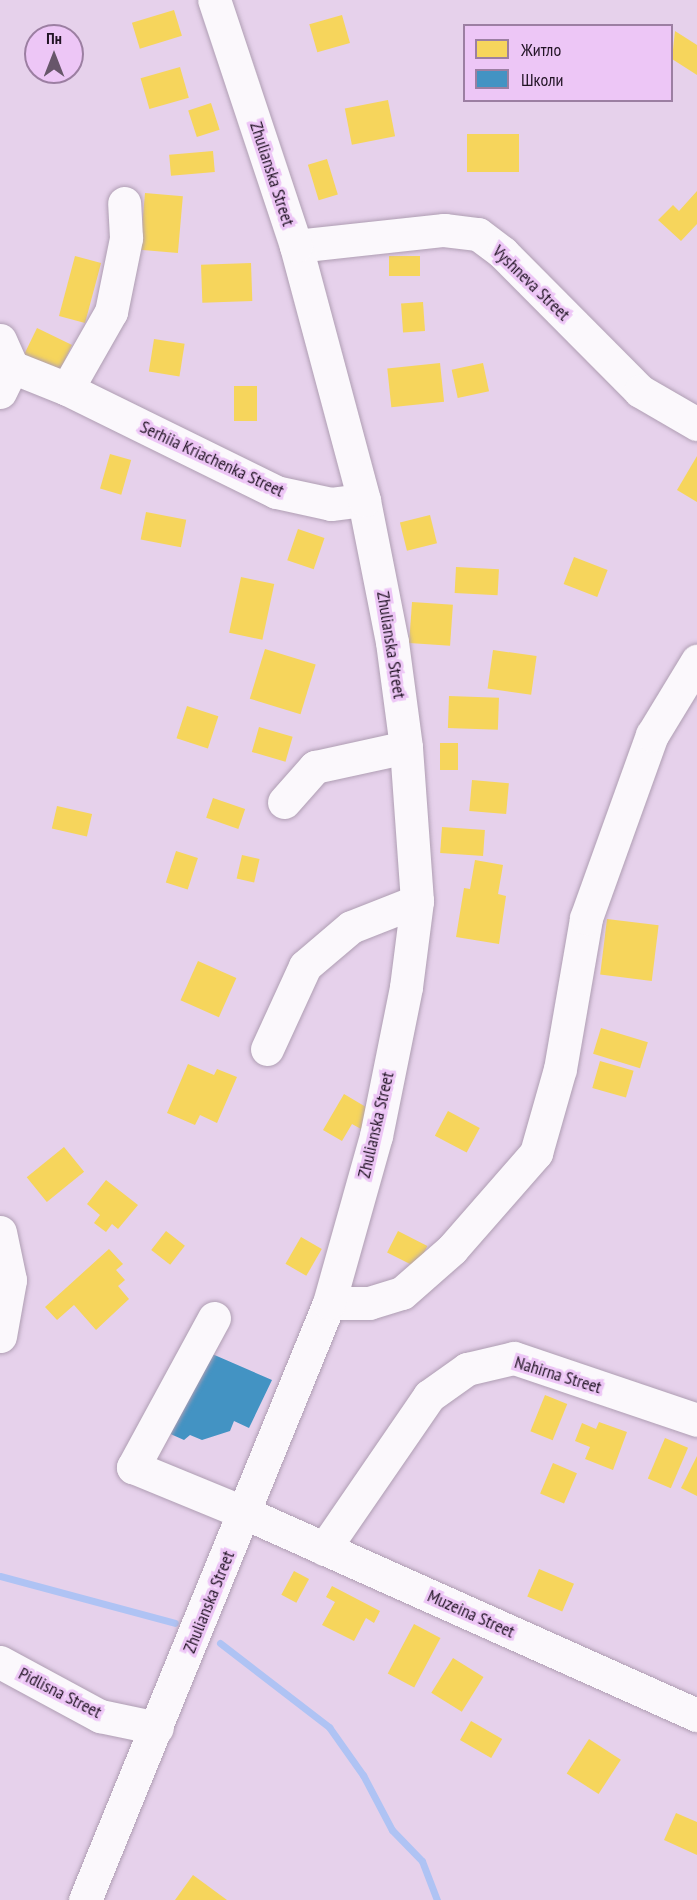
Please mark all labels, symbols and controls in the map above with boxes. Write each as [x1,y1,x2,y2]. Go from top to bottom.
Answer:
north arrow [24,24,84,84]
legend [463,24,673,102]
text: Пн [46,28,62,48]
text: Житло [521,38,561,61]
text: Школи [521,68,563,91]
street label: Zhulianska Street [245,119,299,229]
street label: Vyshneva Street [488,241,574,325]
street label: Serhiia Kriachenka Street [137,416,287,502]
street label: Zhulianska Street [372,590,410,700]
street label: Zhulianska Street [353,1070,399,1180]
street label: Nahirna Street [512,1352,604,1398]
street label: Zhulianska Street [179,1548,239,1656]
street label: Muzeina Street [424,1585,518,1643]
street label: Pidlisna Street [15,1663,105,1723]

